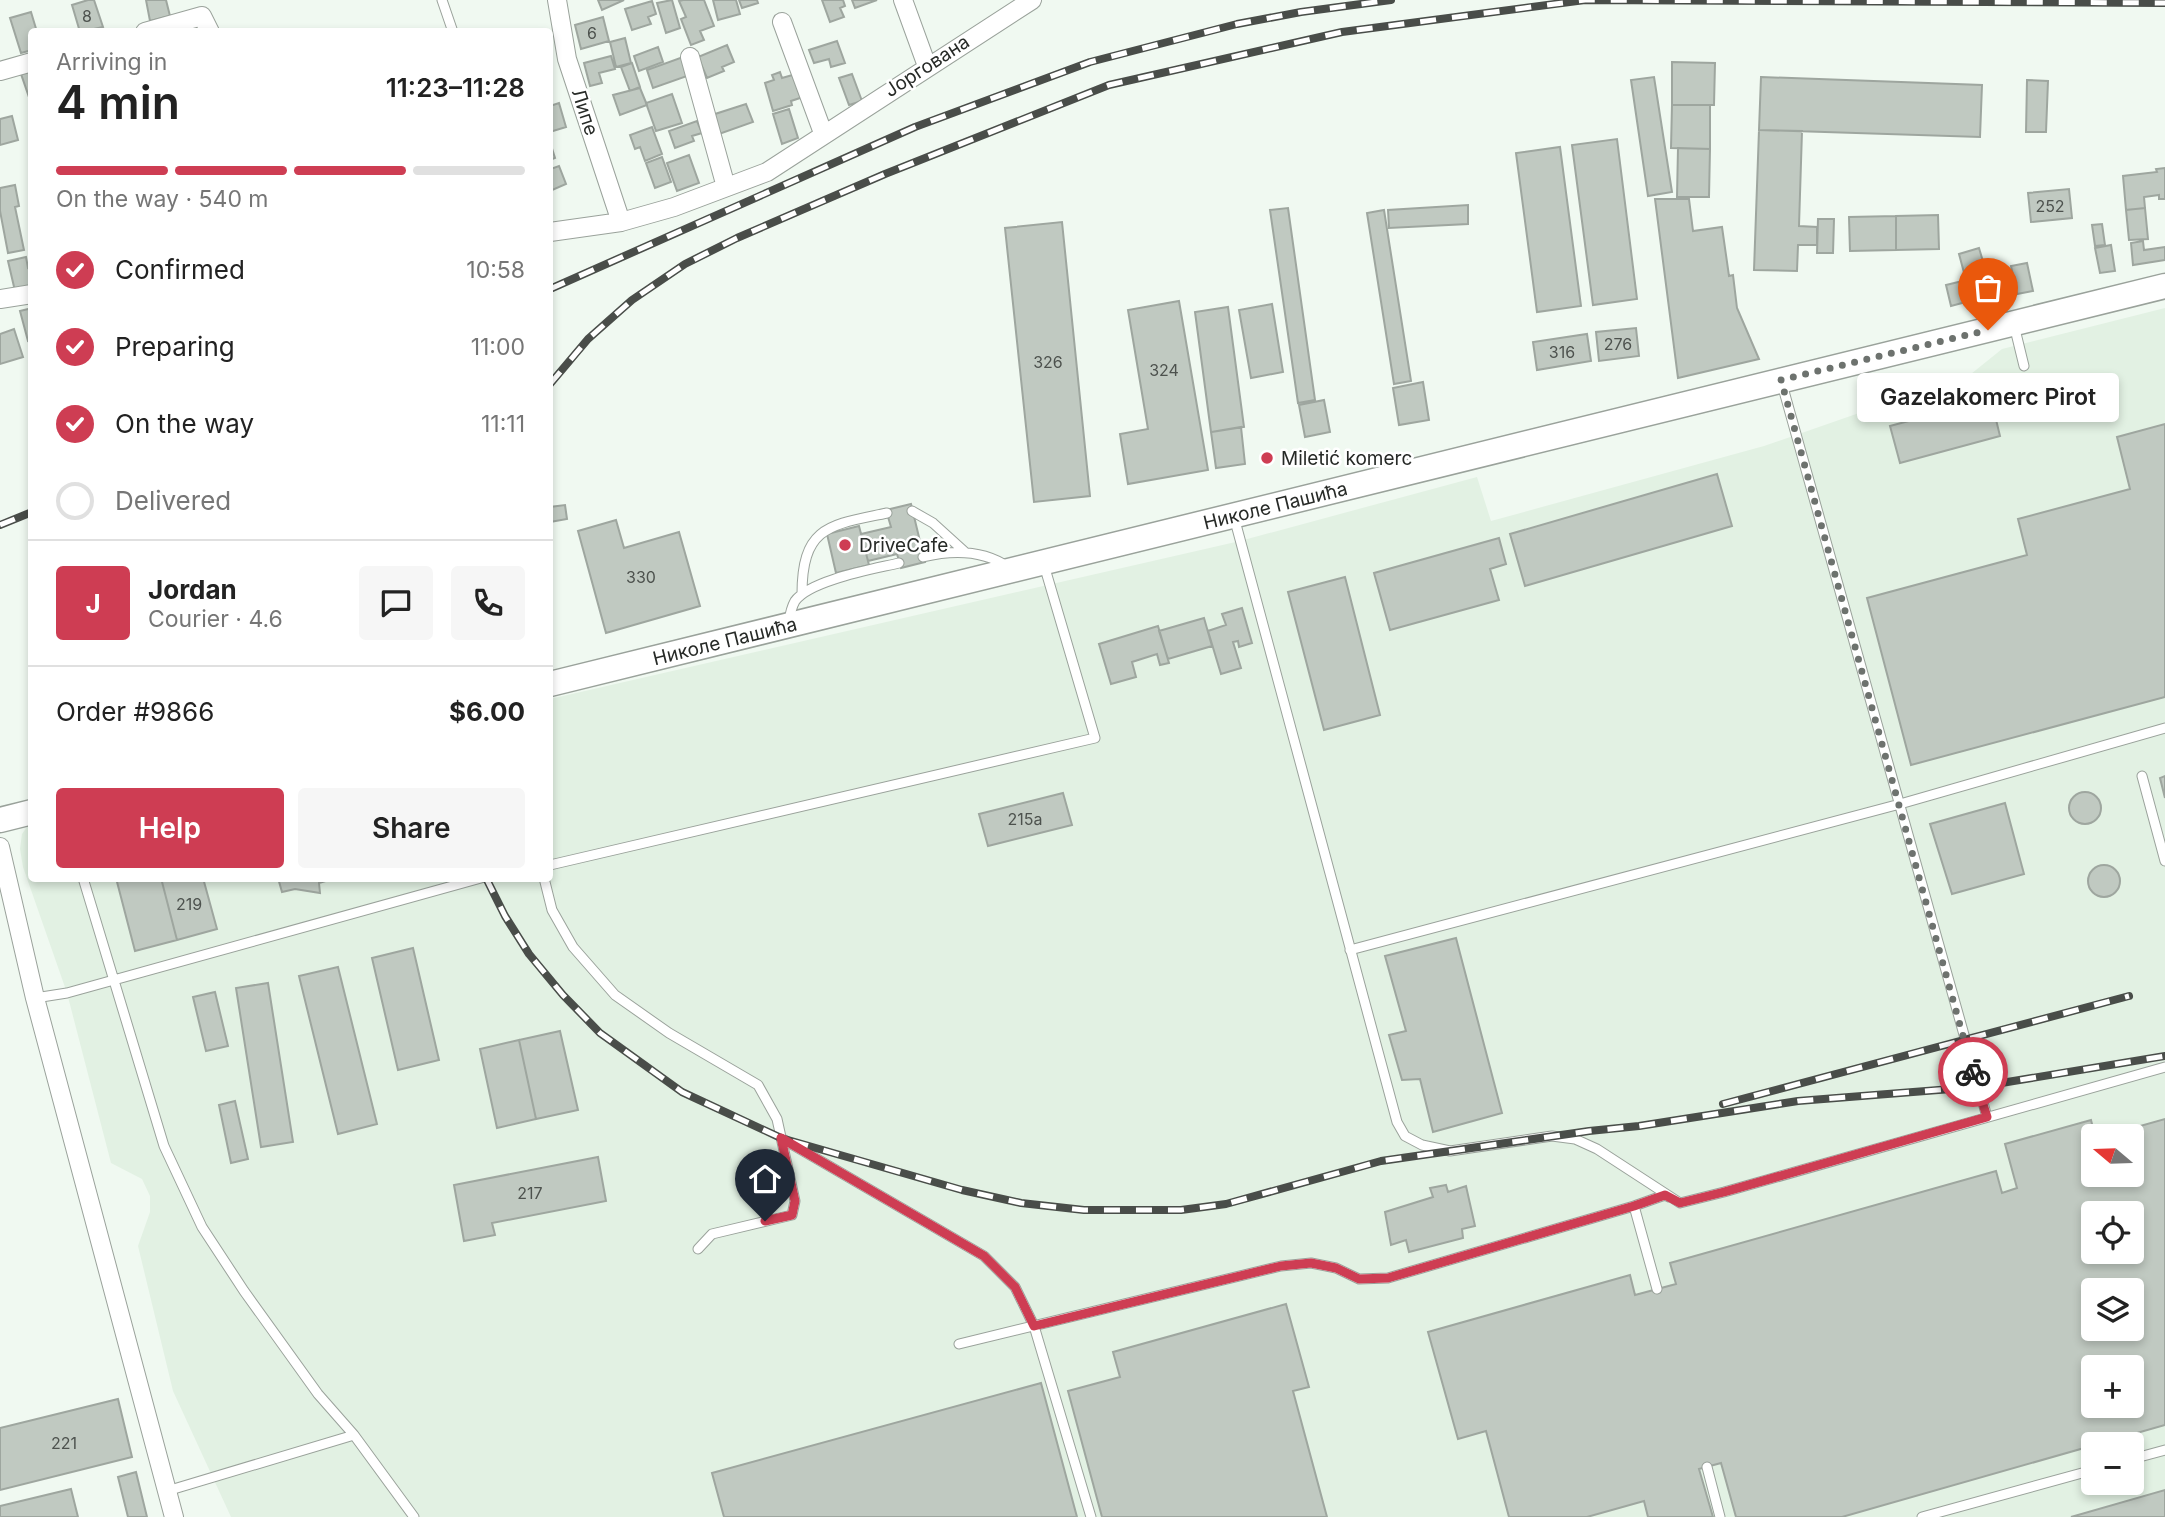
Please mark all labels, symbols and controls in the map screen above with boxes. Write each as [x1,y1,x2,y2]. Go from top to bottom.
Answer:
house number: 8 [82,6,92,26]
house number: 6 [587,23,597,43]
street label: Јоргована [880,30,974,102]
text: Arriving in [56,48,167,76]
text: 11:23–11:28 [386,72,525,103]
text: 4 min [56,74,180,130]
street label: Липе [567,86,603,138]
text: On the way · 540 m [56,185,269,213]
house number: 252 [2035,196,2065,216]
icon: check [56,251,94,289]
text: Confirmed [115,254,245,285]
text: 10:58 [466,256,525,284]
pin [1958,258,2018,330]
icon: bag [1969,269,2007,307]
icon: check [56,328,94,366]
text: Preparing [115,331,235,362]
text: 11:00 [471,333,525,361]
house number: 276 [1604,334,1632,354]
house number: 316 [1549,342,1575,362]
house number: 326 [1033,352,1063,372]
house number: 324 [1149,360,1179,380]
callout: Gazelakomerc Pirot [1857,372,2119,421]
text: Gazelakomerc Pirot [1880,383,2096,411]
icon: check [56,405,94,443]
text: On the way [115,408,254,439]
text: 11:11 [481,410,525,438]
place label: Miletić komerc [1281,447,1412,470]
marker: Miletić komerc [1259,450,1275,466]
street label: Николе Пашића [1201,476,1350,534]
text: Delivered [115,485,231,516]
place label: DriveCafe [859,534,948,557]
marker: DriveCafe [837,537,853,553]
button: chat [359,566,433,640]
button: phone [451,566,525,640]
house number: 330 [626,567,656,587]
text: Jordan [148,574,237,605]
text: J [85,588,101,619]
text: Courier · 4.6 [148,605,283,633]
street label: Николе Пашића [650,612,799,670]
text: Order #9866 [56,696,214,727]
text: $6.00 [449,696,525,727]
button: Help [56,788,284,868]
button: Share [298,788,525,868]
house number: 215a [1008,809,1042,829]
house number: 219 [176,894,202,914]
courier [1938,1037,2008,1107]
icon: bike [1954,1053,1992,1091]
north arrow [2081,1124,2144,1186]
map controls [2081,1124,2144,1495]
pin [735,1149,795,1221]
icon: home [746,1160,784,1198]
house number: 217 [517,1183,543,1203]
button: locate [2081,1201,2144,1264]
button: layers [2081,1278,2144,1341]
button: + [2081,1355,2144,1418]
button: − [2081,1432,2144,1495]
house number: 221 [51,1433,77,1453]

